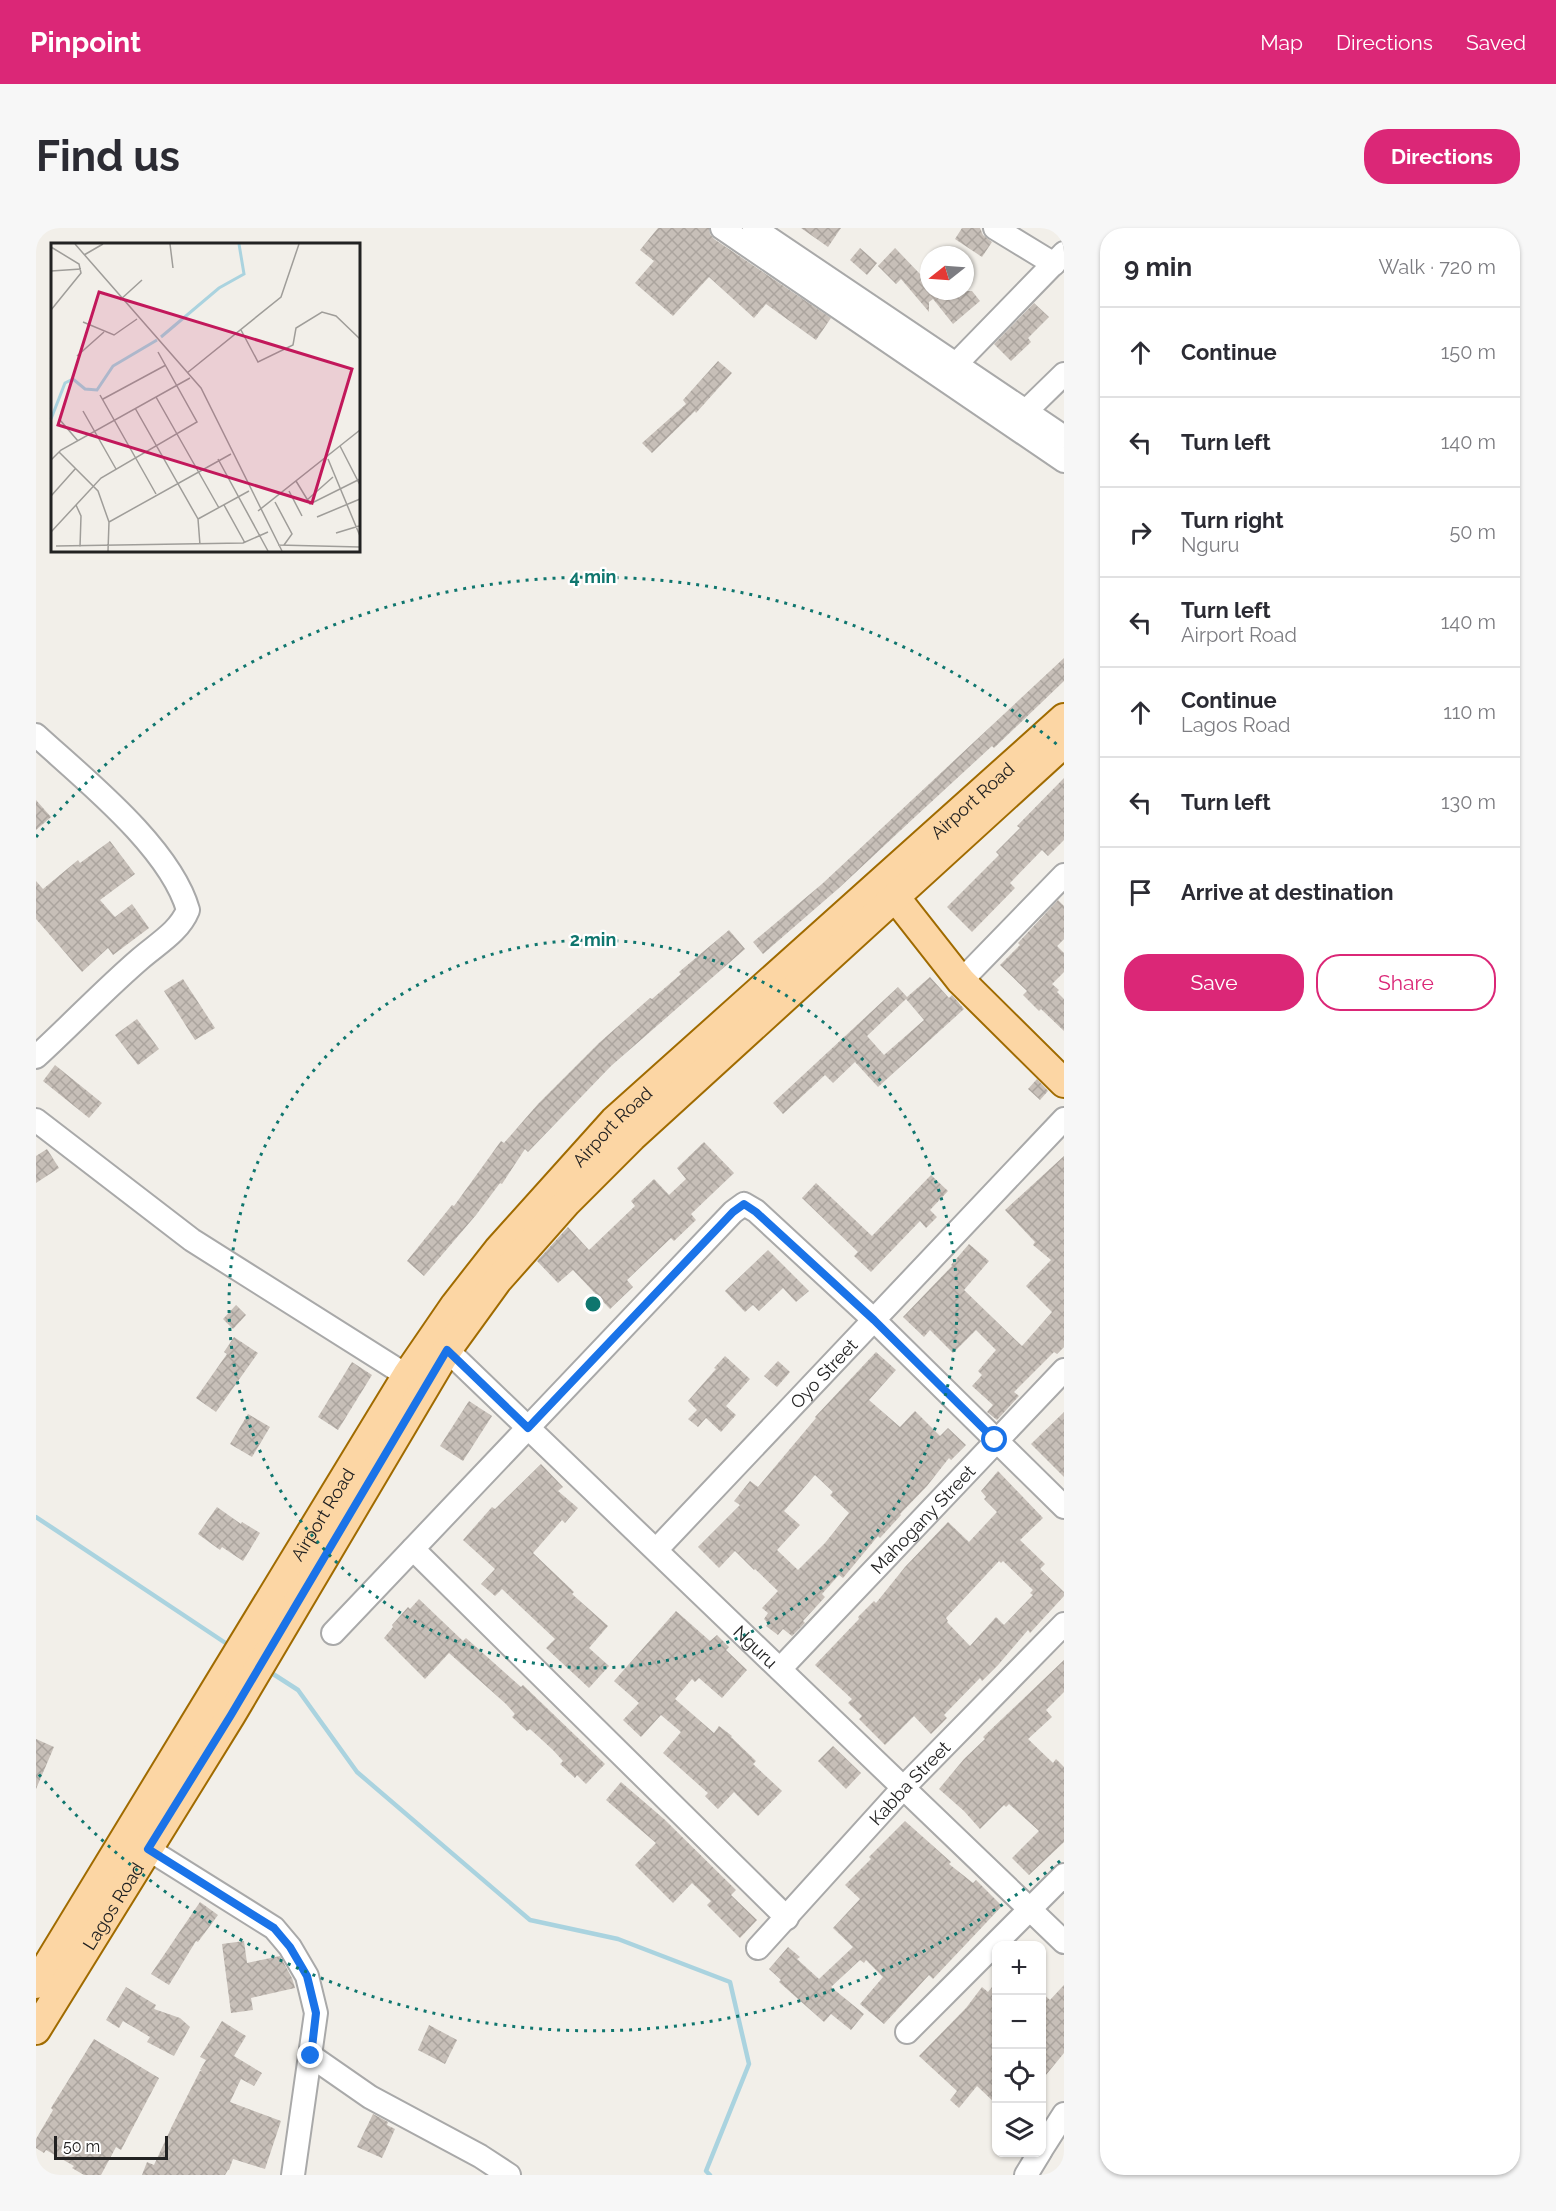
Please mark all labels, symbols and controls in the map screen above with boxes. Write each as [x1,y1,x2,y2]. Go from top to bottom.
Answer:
text: Pinpoint [30,26,141,59]
text: Map [1260,30,1303,55]
text: Directions [1336,30,1433,55]
text: Saved [1466,30,1526,55]
button: Directions [1364,129,1520,184]
text: Find us [36,132,180,181]
inset map [51,243,360,552]
north arrow [920,246,974,300]
text: 9 min [1124,252,1192,282]
text: Walk · 720 m [1378,255,1496,279]
icon: ahead [1124,336,1157,369]
text: Continue [1181,339,1277,365]
text: 150 m [1441,340,1496,364]
icon: left [1124,426,1157,459]
text: Turn left [1181,429,1271,455]
text: 140 m [1441,430,1496,454]
text: Turn right [1181,507,1284,533]
icon: right [1124,516,1157,549]
text: 50 m [1449,520,1496,544]
text: Nguru [1181,533,1239,557]
text: 4 min [570,566,616,587]
text: Turn left [1181,597,1271,623]
icon: left [1124,606,1157,639]
text: 140 m [1441,610,1496,634]
text: Airport Road [1181,623,1297,647]
text: Continue [1181,687,1277,713]
icon: ahead [1124,696,1157,729]
text: 110 m [1443,700,1496,724]
text: Lagos Road [1181,713,1291,737]
street label: Airport Road [926,758,1018,843]
icon: left [1124,786,1157,819]
text: Turn left [1181,789,1271,815]
text: 130 m [1441,790,1496,814]
icon: arrive [1124,876,1157,909]
text: Arrive at destination [1181,879,1394,905]
text: 2 min [570,929,616,950]
button: Save [1124,954,1304,1011]
button: Share [1316,954,1496,1011]
street label: Airport Road [568,1082,656,1171]
centre of rings [583,1294,603,1314]
street label: Oyo Street [785,1334,861,1412]
route start [981,1426,1007,1452]
street label: Mahogany Street [866,1460,979,1578]
street label: Airport Road [286,1464,358,1564]
street label: Nguru [730,1621,782,1672]
street label: Kabba Street [864,1736,954,1829]
street label: Lagos Road [78,1858,148,1953]
map controls [992,1941,1046,2157]
button: + [992,1941,1046,1995]
button: − [992,1995,1046,2049]
route end [297,2042,323,2068]
button: locate [992,2049,1046,2103]
button: layers [992,2103,1046,2157]
scale bar [54,2133,168,2160]
text: 50 m [63,2137,100,2156]

